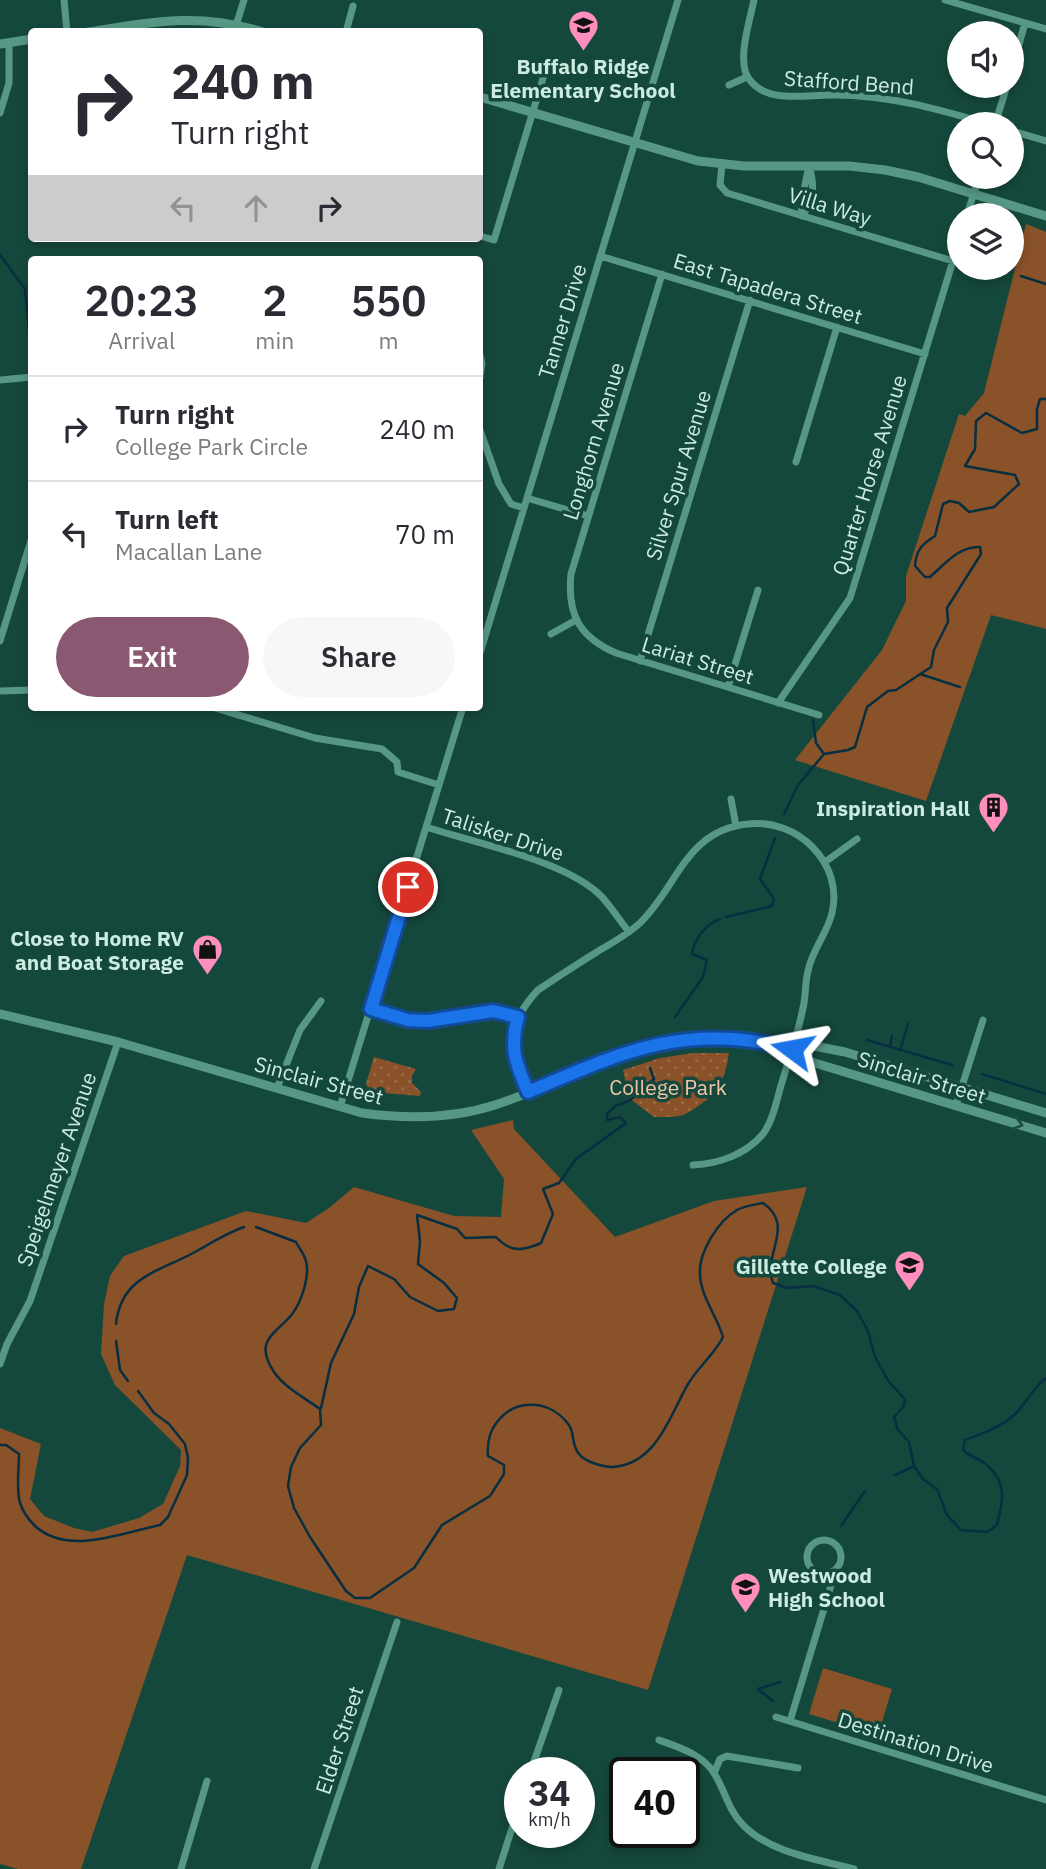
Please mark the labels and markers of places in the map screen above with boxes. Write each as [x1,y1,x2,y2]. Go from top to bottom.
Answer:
school or university icon: Buffalo Ridge Elementary School [566,9,600,53]
place label: Buffalo Ridge Elementary School [490,52,676,104]
building icon: Inspiration Hall [976,791,1010,835]
place label: Inspiration Hall [816,794,970,822]
pin [378,857,438,917]
place label: Close to Home RV and Boat Storage [10,924,184,976]
shop icon: Close to Home RV and Boat Storage [190,933,224,977]
school or university icon: Gillette College [893,1249,927,1293]
place label: Gillette College [736,1252,887,1280]
place label: Westwood High School [768,1561,885,1613]
school or university icon: Westwood High School [728,1570,762,1614]

